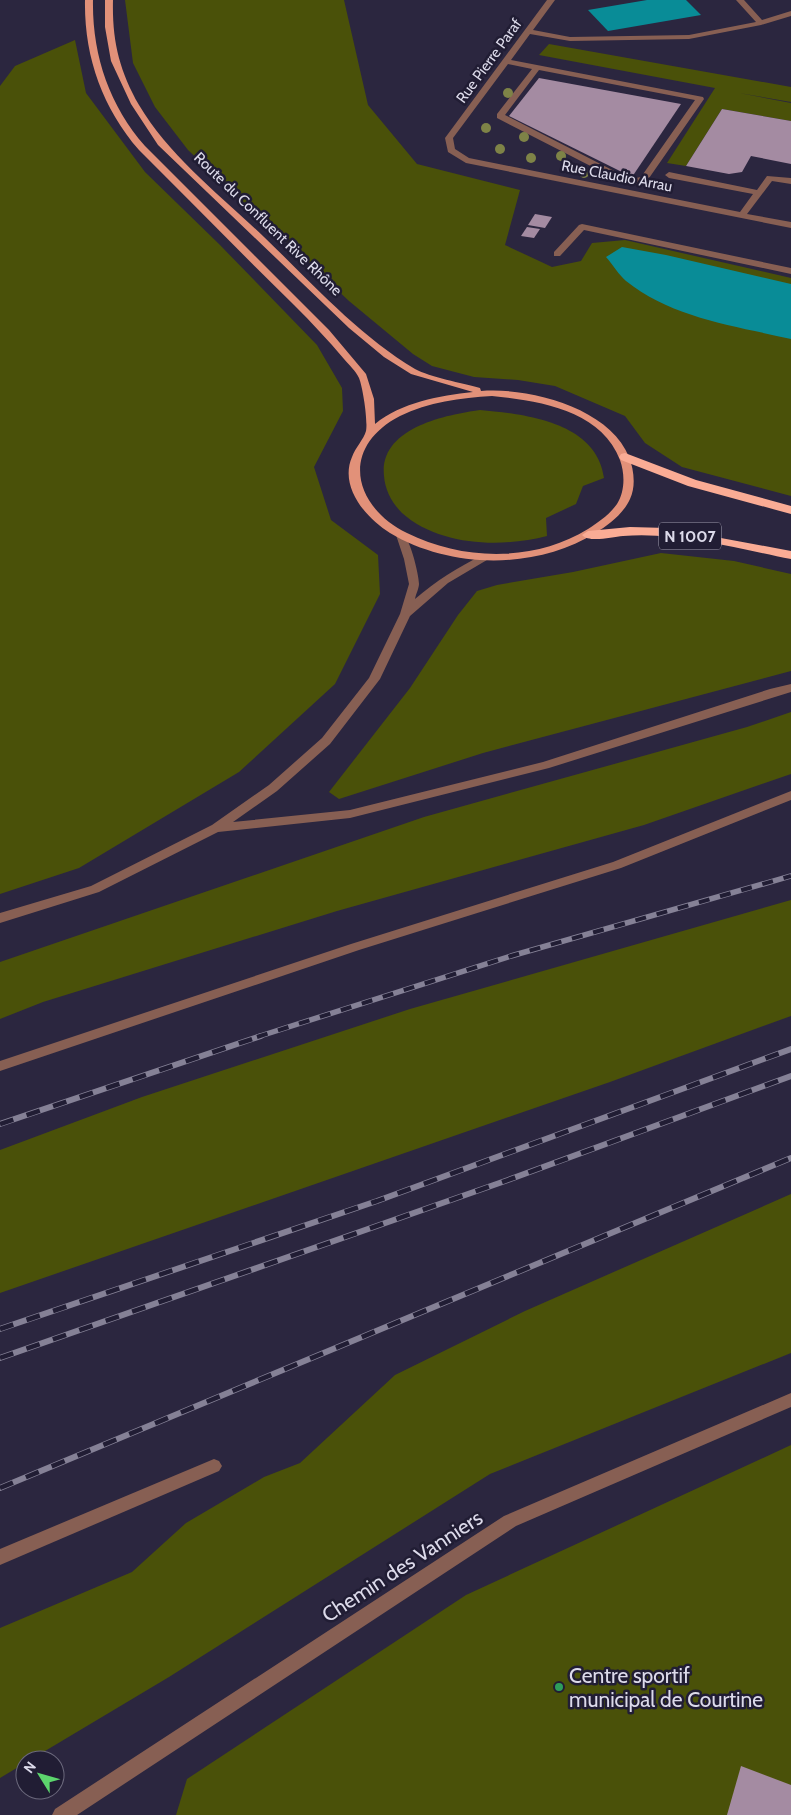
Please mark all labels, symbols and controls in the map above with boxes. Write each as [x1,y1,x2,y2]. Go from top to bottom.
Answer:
street label: Rue Pierre Paraf [452,15,526,107]
street label: Route du Confluent Rive Rhône [190,149,346,300]
street label: Rue Claudio Arrau [560,156,674,196]
road number: N 1007 [659,522,721,550]
street label: Chemin des Vanniers [317,1505,487,1627]
place label: Centre sportif municipal de Courtine [569,1663,763,1712]
marker: Centre sportif municipal de Courtine [553,1681,565,1693]
north arrow [15,1750,65,1800]
text: N [19,1758,40,1777]

